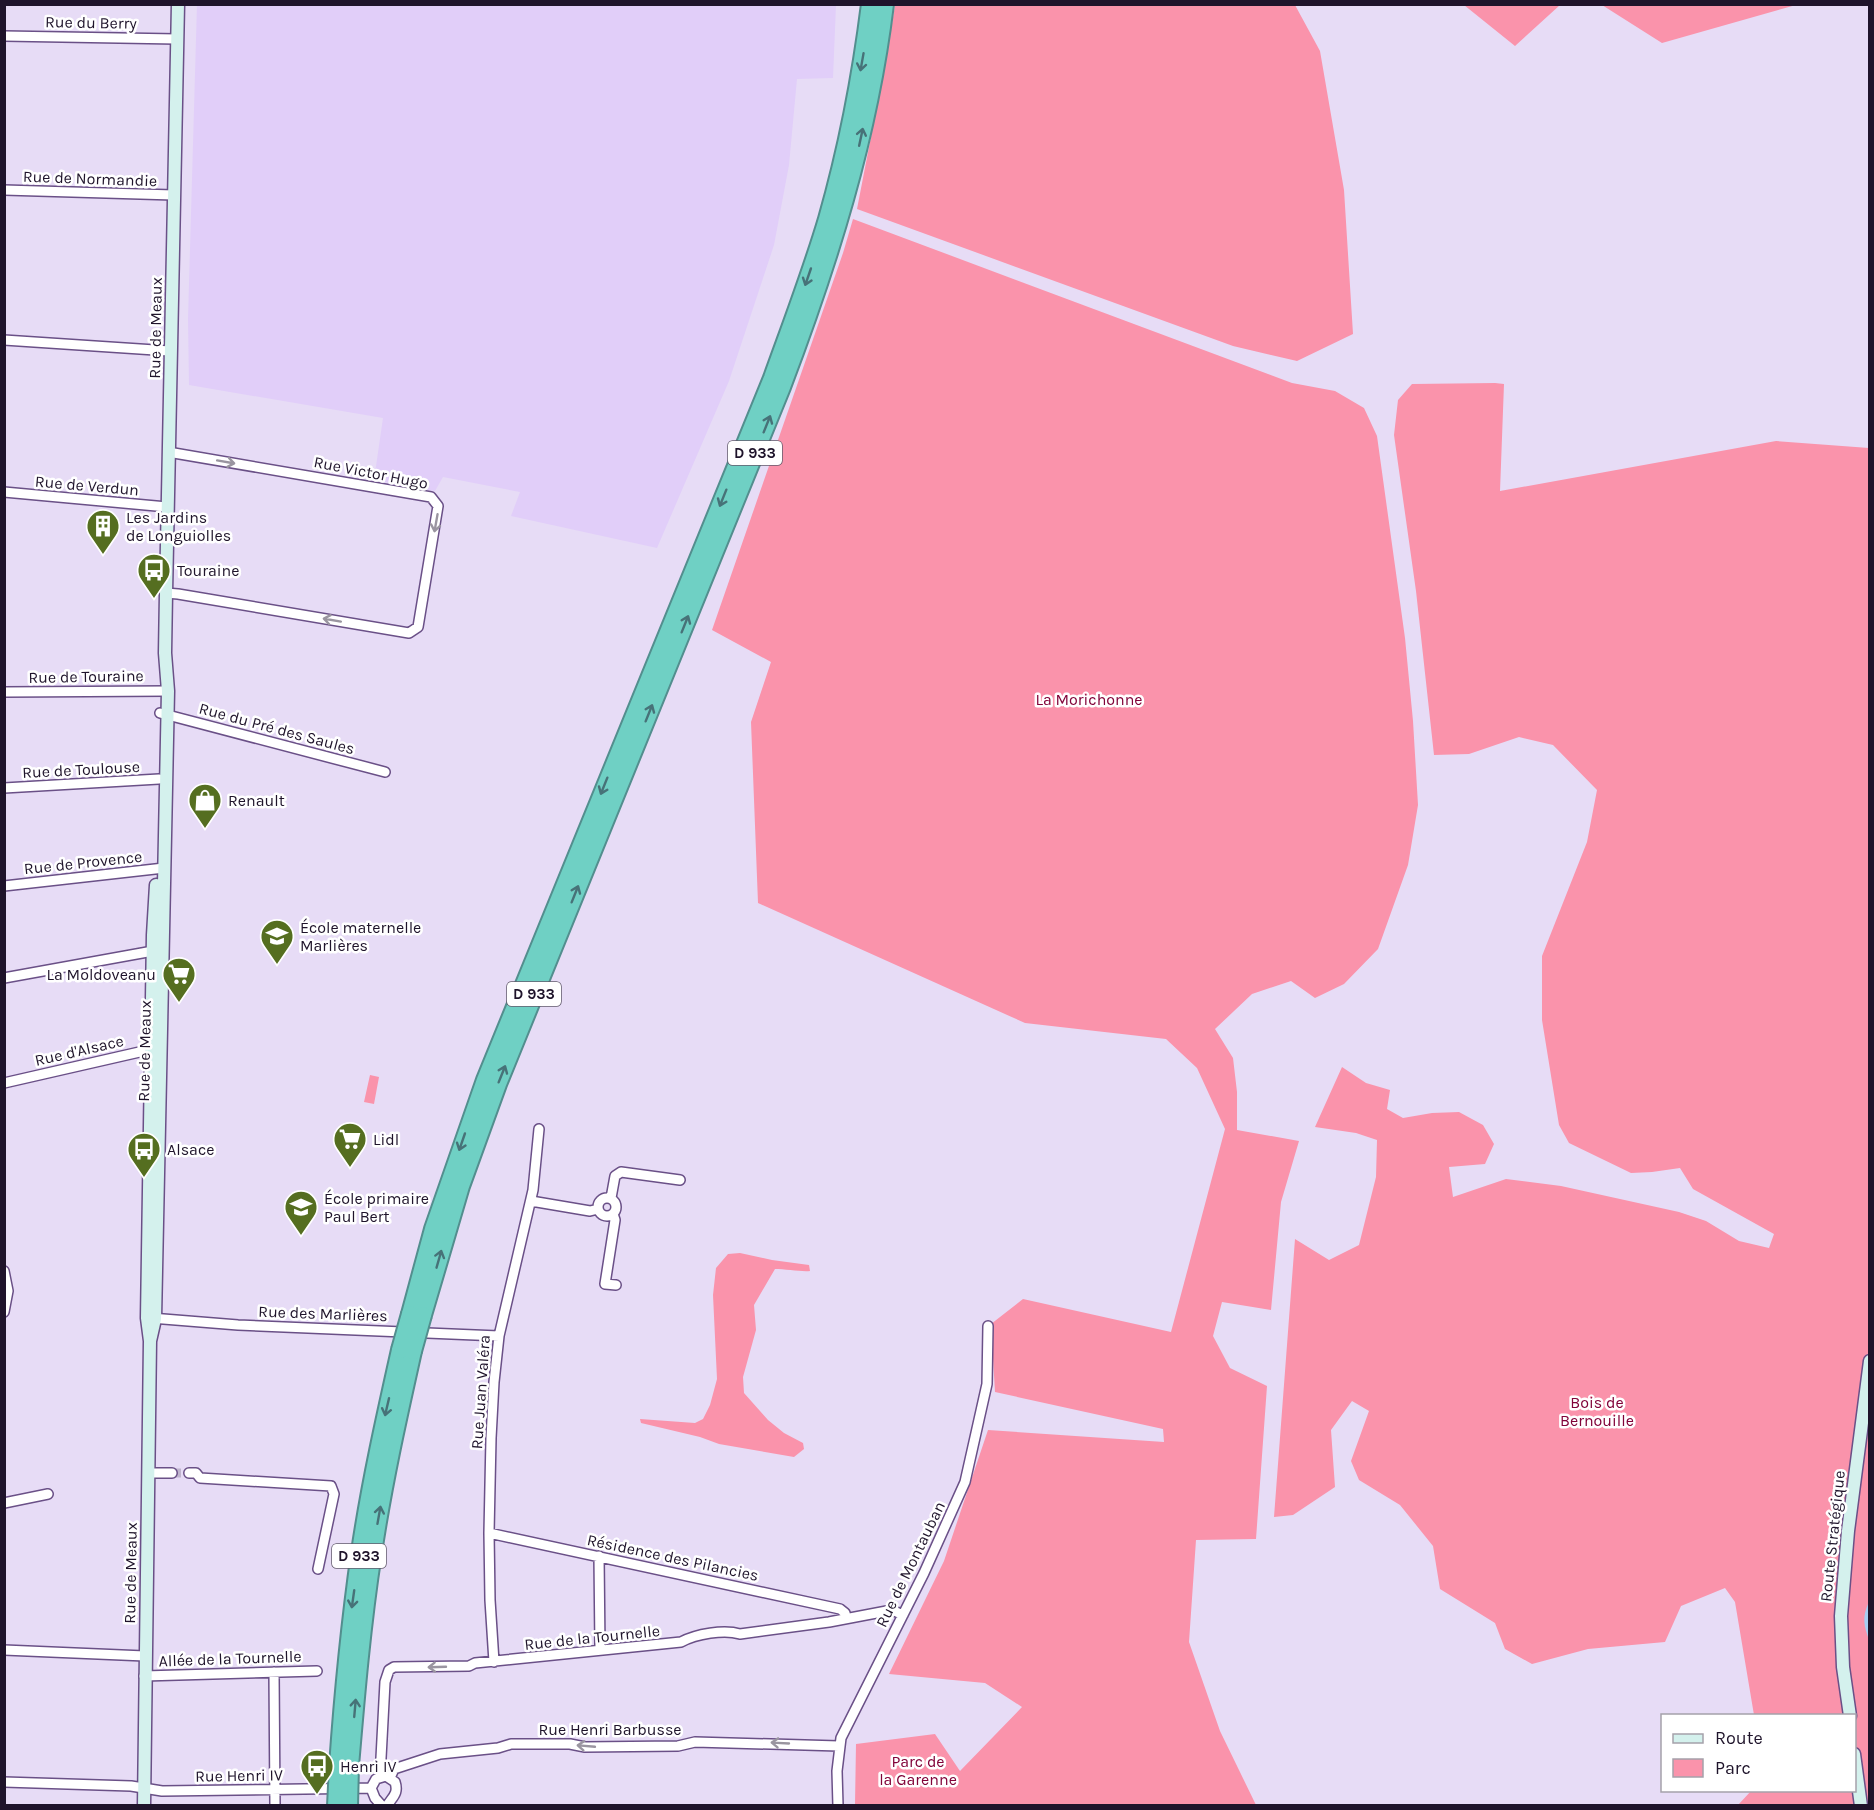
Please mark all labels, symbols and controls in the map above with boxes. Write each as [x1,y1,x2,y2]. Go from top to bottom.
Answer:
street label: Rue du Berry [45,12,138,33]
one-way arrow [856,52,867,72]
one-way arrow [855,128,867,147]
street label: Rue de Normandie [23,167,157,190]
one-way arrow [802,267,813,286]
street label: Rue de Meaux [145,277,166,379]
one-way arrow [762,416,773,434]
road number: D 933 [728,441,782,465]
street label: Rue Victor Hugo [312,452,430,493]
one-way arrow [216,456,235,467]
street label: Rue de Verdun [34,471,140,500]
one-way arrow [716,488,727,506]
building icon: Les Jardins de Longuiolles [85,508,121,555]
place label: Les Jardins de Longuiolles [126,508,231,545]
one-way arrow [430,512,441,532]
bus stop icon: Touraine [136,552,172,599]
place label: Touraine [177,561,239,580]
one-way arrow [323,615,342,626]
one-way arrow [680,616,691,634]
street label: Rue de Touraine [28,666,144,687]
park label: La Morichonne [1035,690,1143,709]
street label: Rue du Pré des Saules [197,699,357,758]
one-way arrow [644,704,655,723]
street label: Rue de Toulouse [22,757,140,782]
one-way arrow [598,777,609,795]
shop icon: Renault [187,782,223,829]
place label: Renault [228,791,285,810]
street label: Rue de Provence [23,847,143,878]
one-way arrow [570,885,581,903]
school or university icon: École maternelle Marlières [259,918,295,965]
place label: École maternelle Marlières [300,918,421,955]
supermarket icon: La Moldoveanu [161,956,197,1003]
place label: La Moldoveanu [47,965,156,984]
road number: D 933 [507,982,561,1006]
street label: Rue de Meaux [134,1000,155,1102]
street label: Rue d'Alsace [33,1031,125,1070]
one-way arrow [497,1065,508,1084]
supermarket icon: Lidl [332,1121,368,1168]
place label: Lidl [373,1130,399,1149]
bus stop icon: Alsace [126,1131,162,1178]
one-way arrow [456,1132,467,1151]
place label: Alsace [167,1140,214,1159]
school or university icon: École primaire Paul Bert [283,1189,319,1236]
place label: École primaire Paul Bert [324,1189,429,1226]
one-way arrow [434,1250,445,1269]
street label: Rue des Marlières [258,1302,388,1325]
street label: Rue Juan Valéra [467,1334,494,1450]
park label: Bois de Bernouille [1560,1393,1634,1430]
one-way arrow [381,1397,393,1416]
street label: Route Stratégique [1816,1469,1849,1603]
street label: Rue de Montauban [872,1498,949,1630]
one-way arrow [374,1505,385,1525]
street label: Rue de Meaux [120,1522,141,1624]
street label: Résidence des Pilancies [585,1530,760,1585]
road number: D 933 [332,1544,386,1568]
one-way arrow [348,1589,359,1608]
street label: Rue de la Tournelle [523,1621,661,1654]
street label: Allée de la Tournelle [158,1647,302,1670]
one-way arrow [427,1662,447,1673]
one-way arrow [350,1699,361,1719]
legend [1661,1714,1856,1792]
street label: Rue Henri Barbusse [538,1720,682,1739]
text: Route [1715,1727,1763,1749]
one-way arrow [771,1738,791,1749]
one-way arrow [576,1740,596,1751]
bus stop icon: Henri IV [299,1748,335,1795]
park label: Parc de la Garenne [879,1752,957,1789]
place label: Henri IV [340,1757,396,1776]
text: Parc [1715,1757,1751,1779]
street label: Rue Henri IV [195,1765,283,1786]

